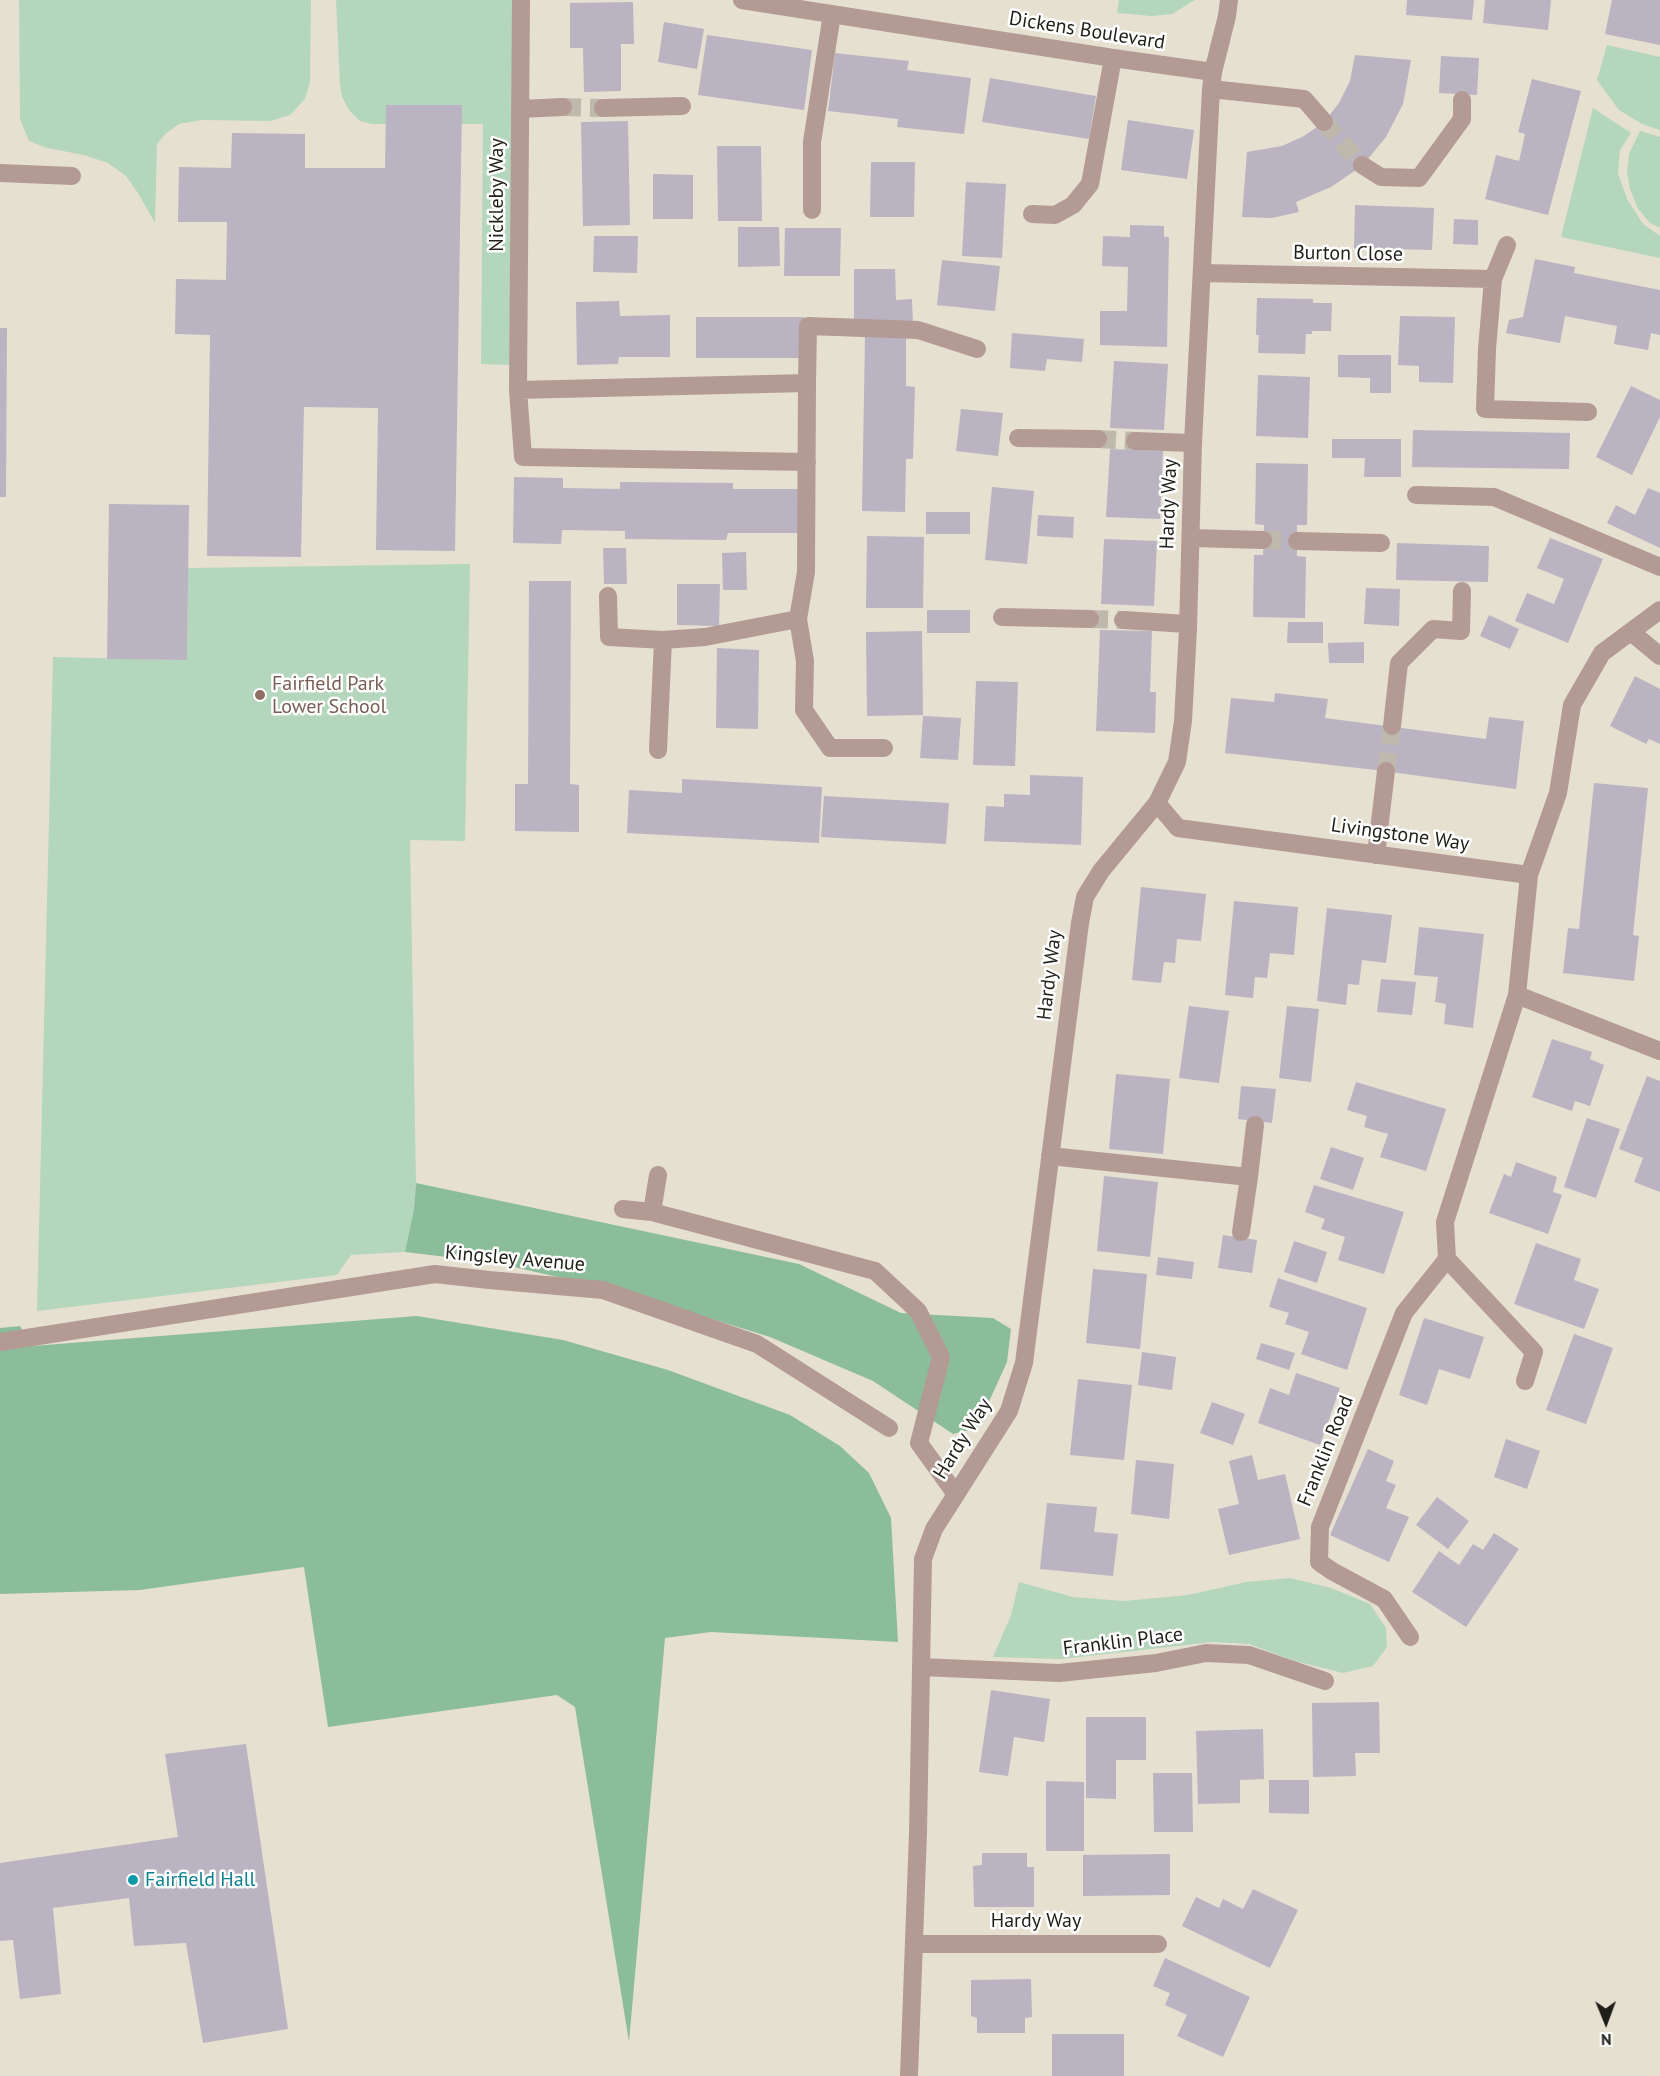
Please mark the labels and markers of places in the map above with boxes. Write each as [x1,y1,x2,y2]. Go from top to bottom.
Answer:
place label: Fairfield Park Lower School [272,672,386,719]
marker: Fairfield Park Lower School [253,688,267,702]
place label: Fairfield Hall [145,1868,255,1892]
marker: Fairfield Hall [126,1873,140,1887]

